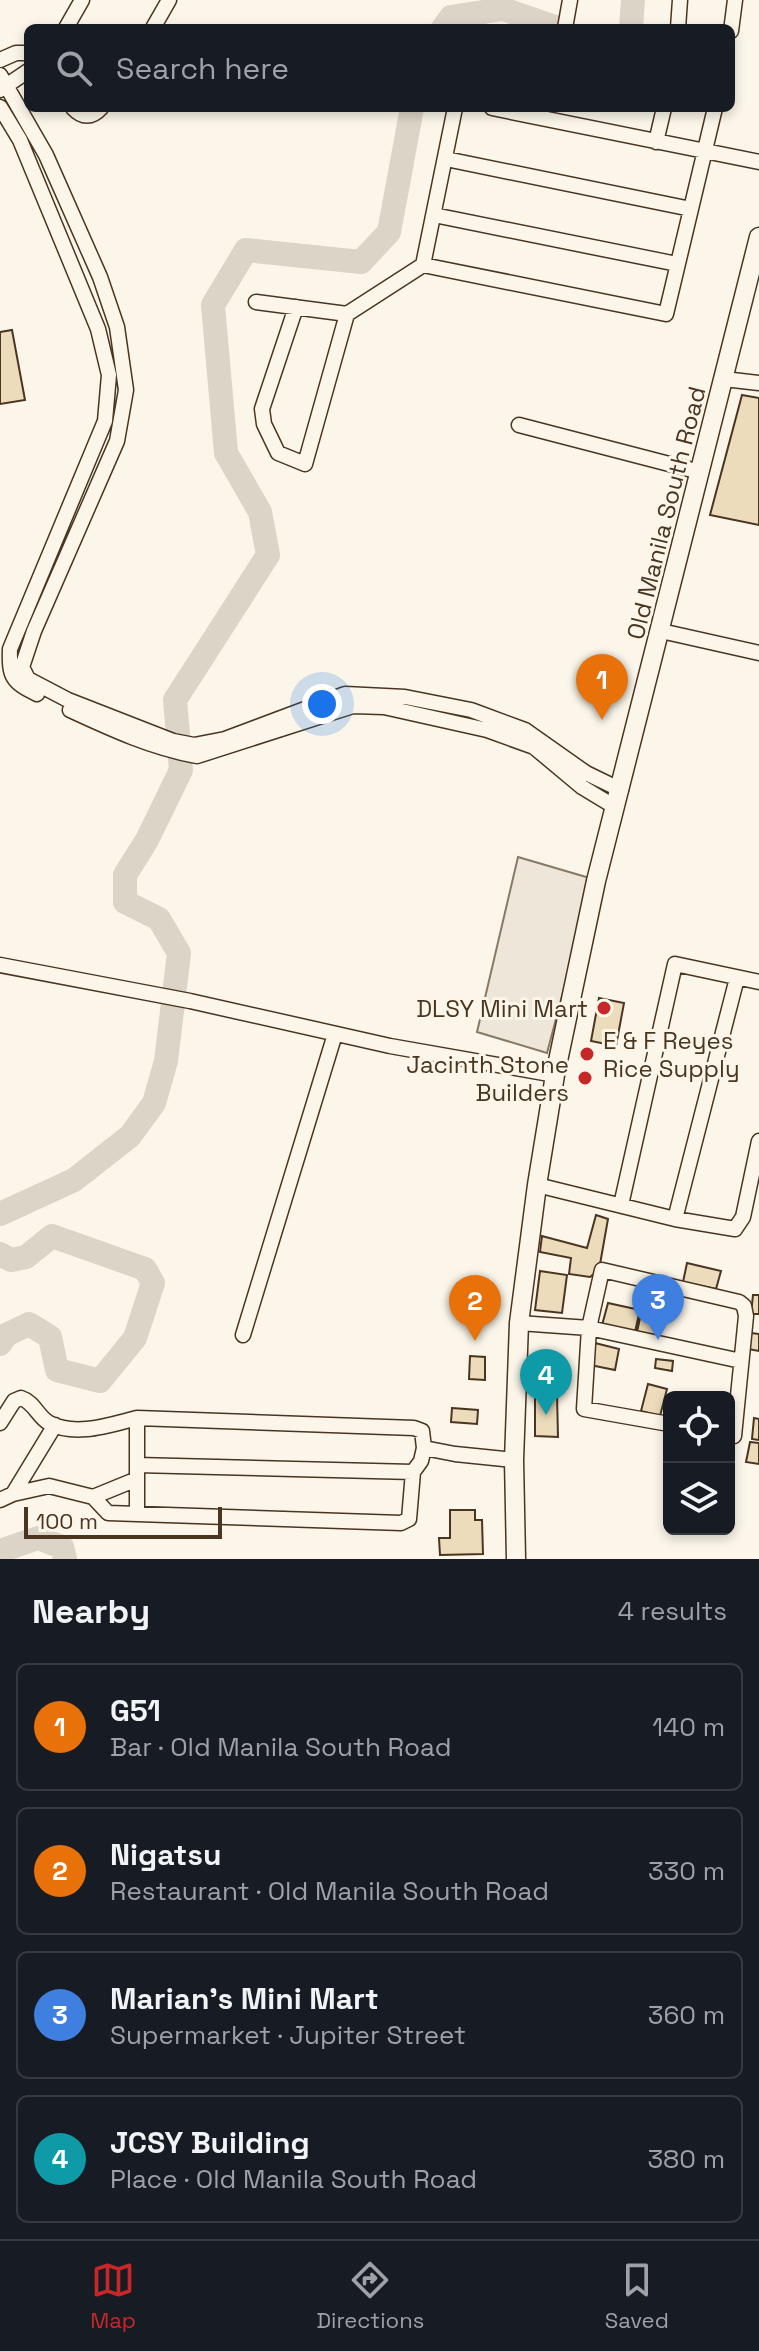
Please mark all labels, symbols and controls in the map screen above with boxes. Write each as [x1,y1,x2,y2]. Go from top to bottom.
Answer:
search box [24,24,735,112]
icon: search [52,46,96,90]
text: Search here [116,49,289,88]
street label: Old Manila South Road [620,383,712,643]
pin: 1 [576,654,628,720]
your location [302,684,342,724]
place label: DLSY Mini Mart [416,993,588,1024]
marker: DLSY Mini Mart [595,999,613,1017]
place label: E & F Reyes Rice Supply [603,1025,740,1084]
marker: E & F Reyes Rice Supply [578,1045,596,1063]
place label: Jacinth Stone Builders [406,1049,569,1108]
marker: Jacinth Stone Builders [576,1069,594,1087]
pin: 3 [632,1274,684,1340]
pin: 2 [449,1275,501,1341]
pin: 4 [520,1349,572,1415]
map controls [663,1391,735,1535]
button: locate [663,1391,735,1463]
button: layers [663,1463,735,1535]
scale bar [24,1503,222,1539]
text: 100 m [36,1507,98,1535]
text: Nearby [32,1590,150,1633]
text: 4 results [618,1594,727,1628]
text: G51 [110,1691,161,1730]
text: 1 [54,1710,66,1744]
text: 140 m [652,1710,725,1744]
text: Bar · Old Manila South Road [110,1730,451,1764]
text: Nigatsu [110,1835,221,1874]
text: 2 [52,1854,68,1888]
text: 330 m [648,1854,725,1888]
text: Restaurant · Old Manila South Road [110,1874,549,1908]
text: Marian's Mini Mart [110,1979,379,2018]
text: 3 [52,1998,68,2032]
text: 360 m [648,1998,725,2032]
text: Supermarket · Jupiter Street [110,2018,466,2052]
text: JCSY Building [110,2123,310,2162]
text: 4 [52,2142,68,2176]
text: 380 m [647,2142,725,2176]
text: Place · Old Manila South Road [110,2162,477,2196]
tab: Map [90,2258,136,2334]
tab: Directions [316,2258,424,2334]
tab: Saved [605,2258,669,2334]

